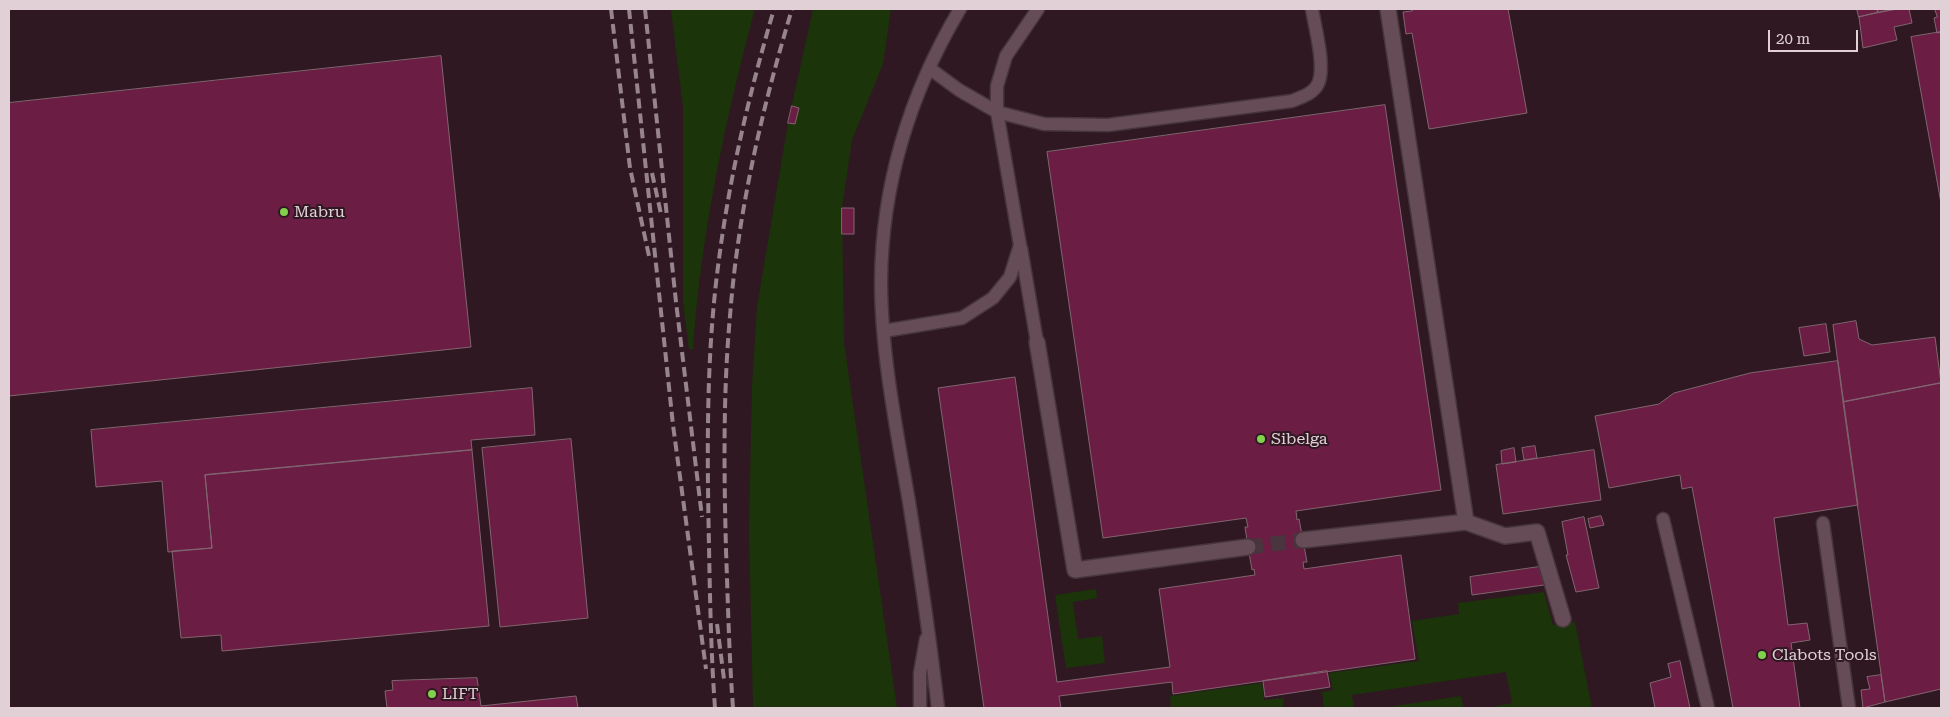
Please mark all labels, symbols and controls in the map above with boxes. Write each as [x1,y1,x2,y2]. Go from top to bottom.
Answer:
scale bar [1770,20,1860,52]
text: 20 m [1776,30,1810,48]
place label: Mabru [294,202,345,222]
marker: Mabru [278,206,290,218]
place label: Sibelga [1271,429,1327,449]
marker: Sibelga [1255,433,1267,445]
place label: Clabots Tools [1772,645,1877,665]
marker: Clabots Tools [1756,649,1768,661]
place label: LIFT [442,684,478,704]
marker: LIFT [426,688,438,700]

